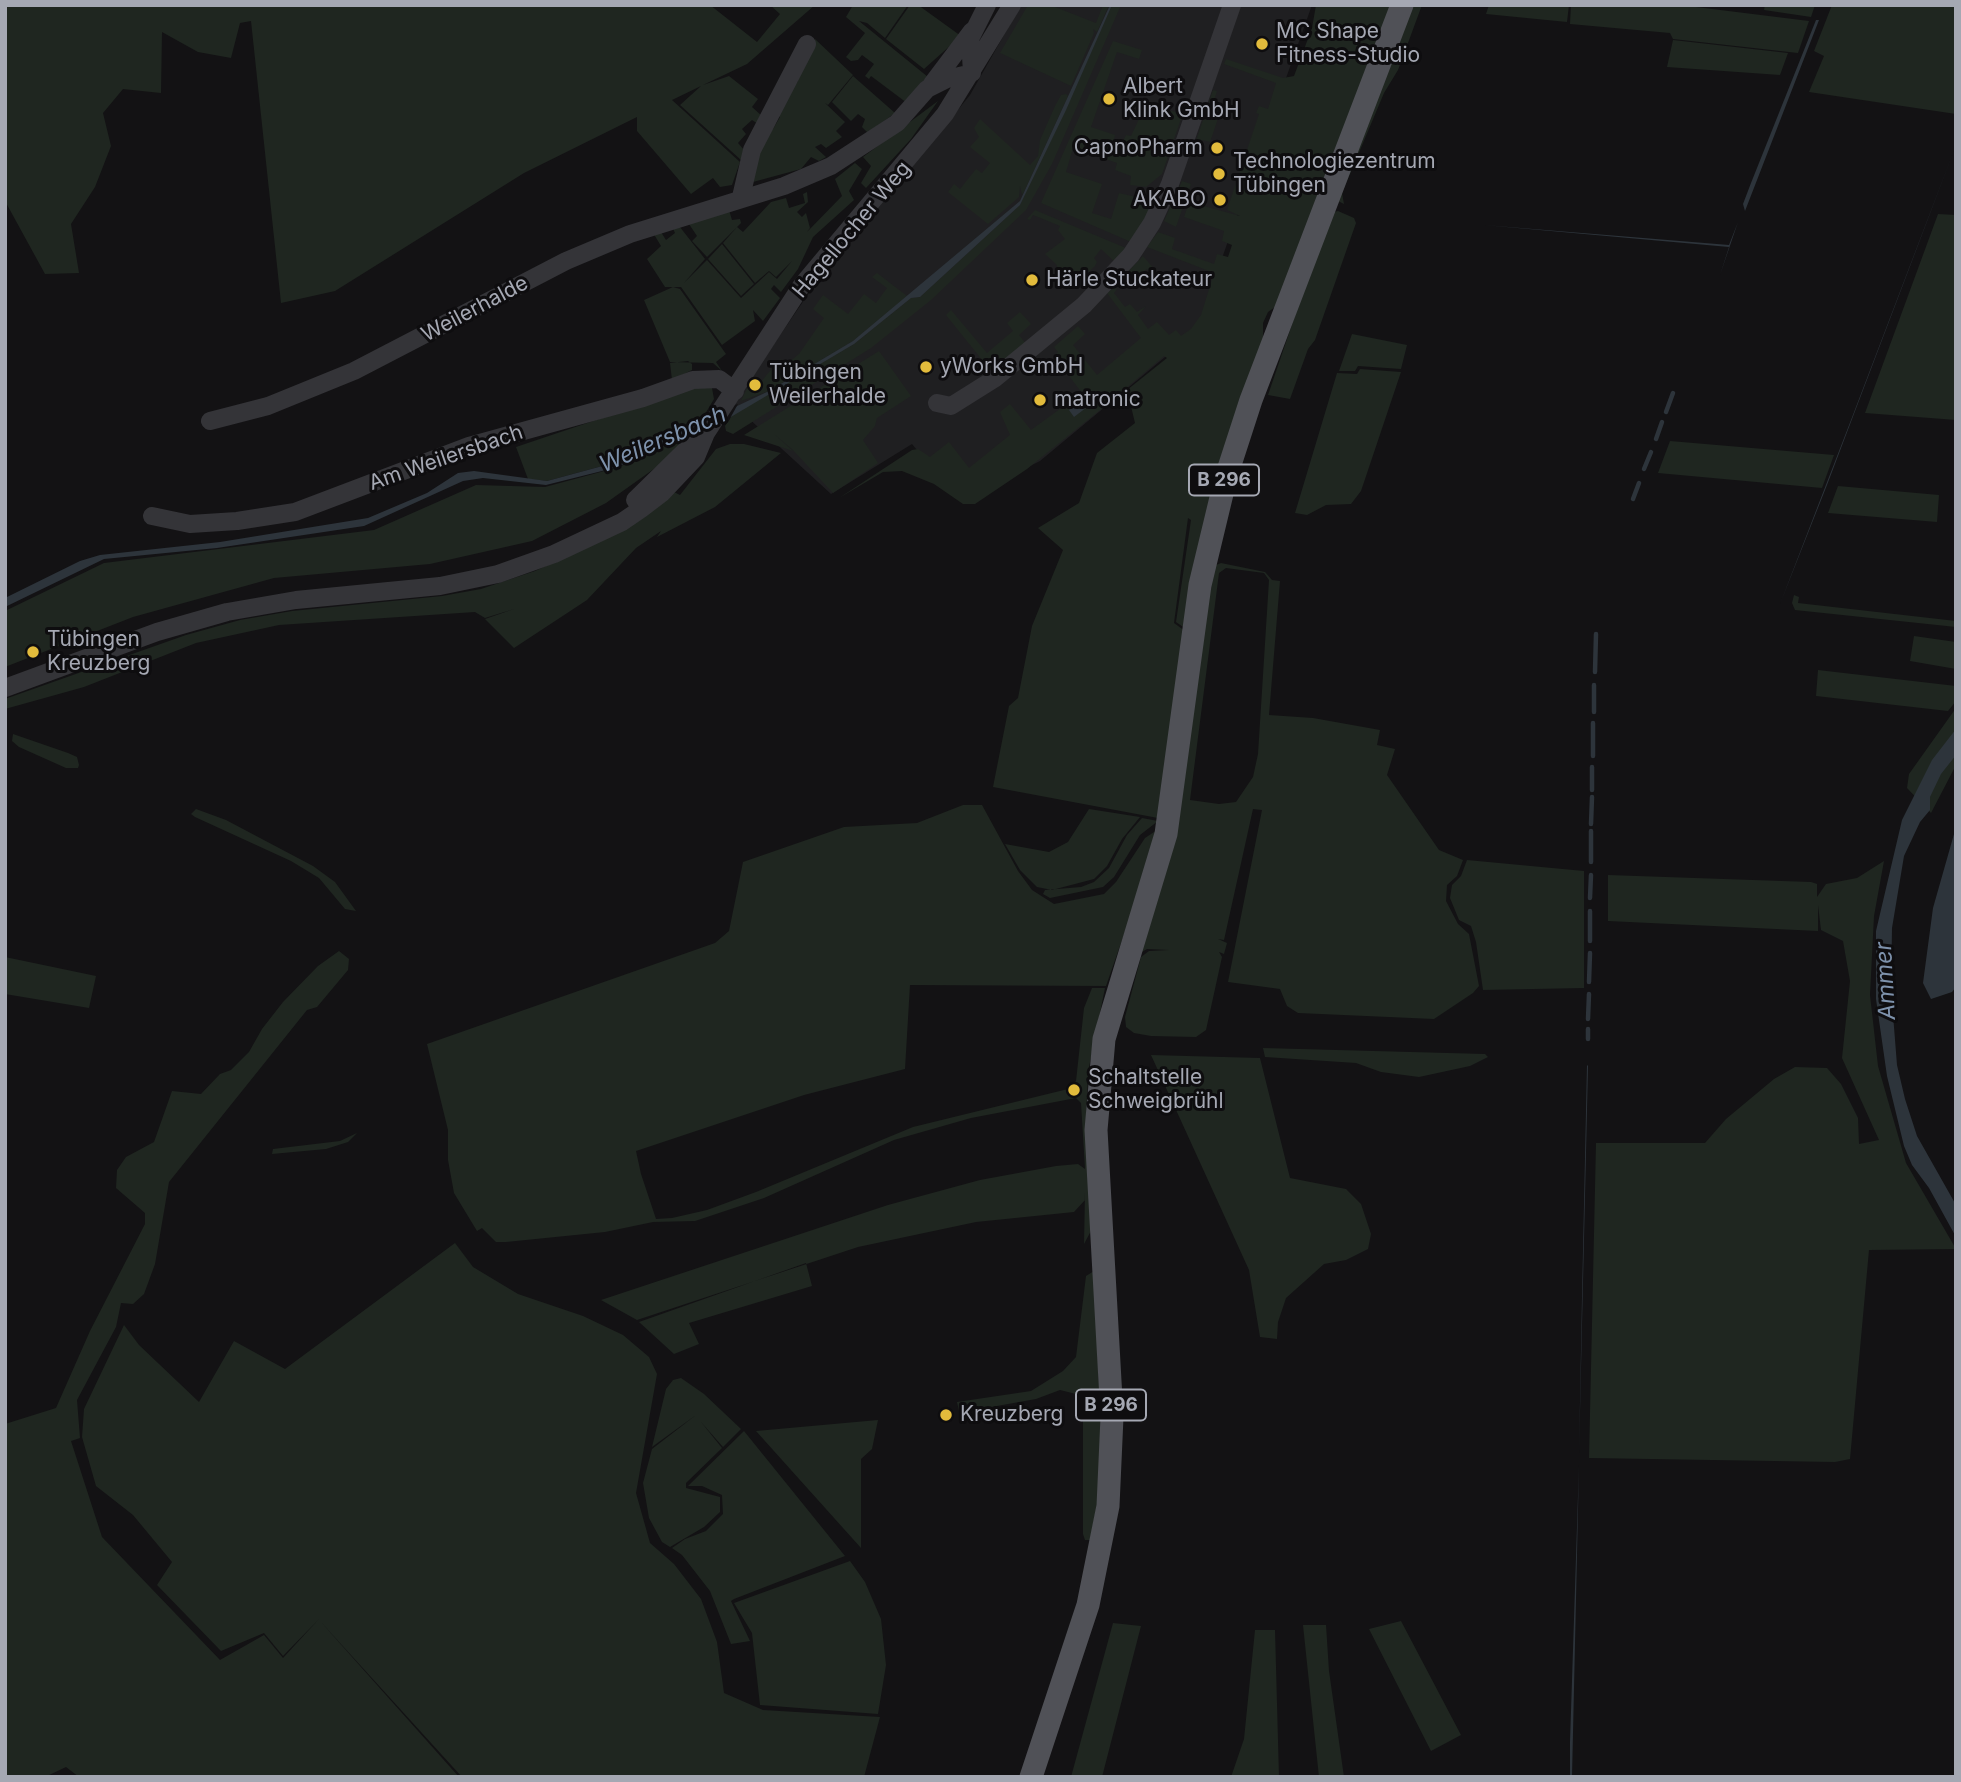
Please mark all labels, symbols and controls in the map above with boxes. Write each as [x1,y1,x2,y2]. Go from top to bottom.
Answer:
place label: MC Shape Fitness-Studio [1276,19,1420,69]
marker: MC Shape Fitness-Studio [1254,36,1270,52]
place label: Albert Klink GmbH [1123,74,1240,124]
marker: Albert Klink GmbH [1101,91,1117,107]
place label: CapnoPharm [1074,135,1203,161]
marker: CapnoPharm [1209,140,1225,156]
place label: Technologiezentrum Tübingen [1233,149,1436,199]
street label: Hagellocher Weg [788,157,916,303]
marker: Technologiezentrum Tübingen [1211,166,1227,182]
place label: AKABO [1133,187,1206,213]
marker: AKABO [1212,192,1228,208]
place label: Härle Stuckateur [1046,267,1212,293]
street label: Weilerhalde [417,270,533,348]
marker: Härle Stuckateur [1024,272,1040,288]
place label: yWorks GmbH [940,354,1083,380]
marker: yWorks GmbH [918,359,934,375]
place label: Tübingen Weilerhalde [769,360,886,410]
marker: Tübingen Weilerhalde [747,377,763,393]
place label: matronic [1054,387,1141,413]
marker: matronic [1032,392,1048,408]
water label: Weilersbach [596,401,730,479]
street label: Am Weilersbach [366,420,526,496]
road number: B 296 [1189,464,1259,495]
place label: Tübingen Kreuzberg [47,627,150,677]
marker: Tübingen Kreuzberg [25,644,41,660]
water label: Ammer [1870,941,1902,1021]
place label: Schaltstelle Schweigbrühl [1088,1065,1224,1115]
marker: Schaltstelle Schweigbrühl [1066,1082,1082,1098]
road number: B 296 [1076,1390,1146,1420]
place label: Kreuzberg [960,1402,1063,1428]
marker: Kreuzberg [938,1407,954,1423]

